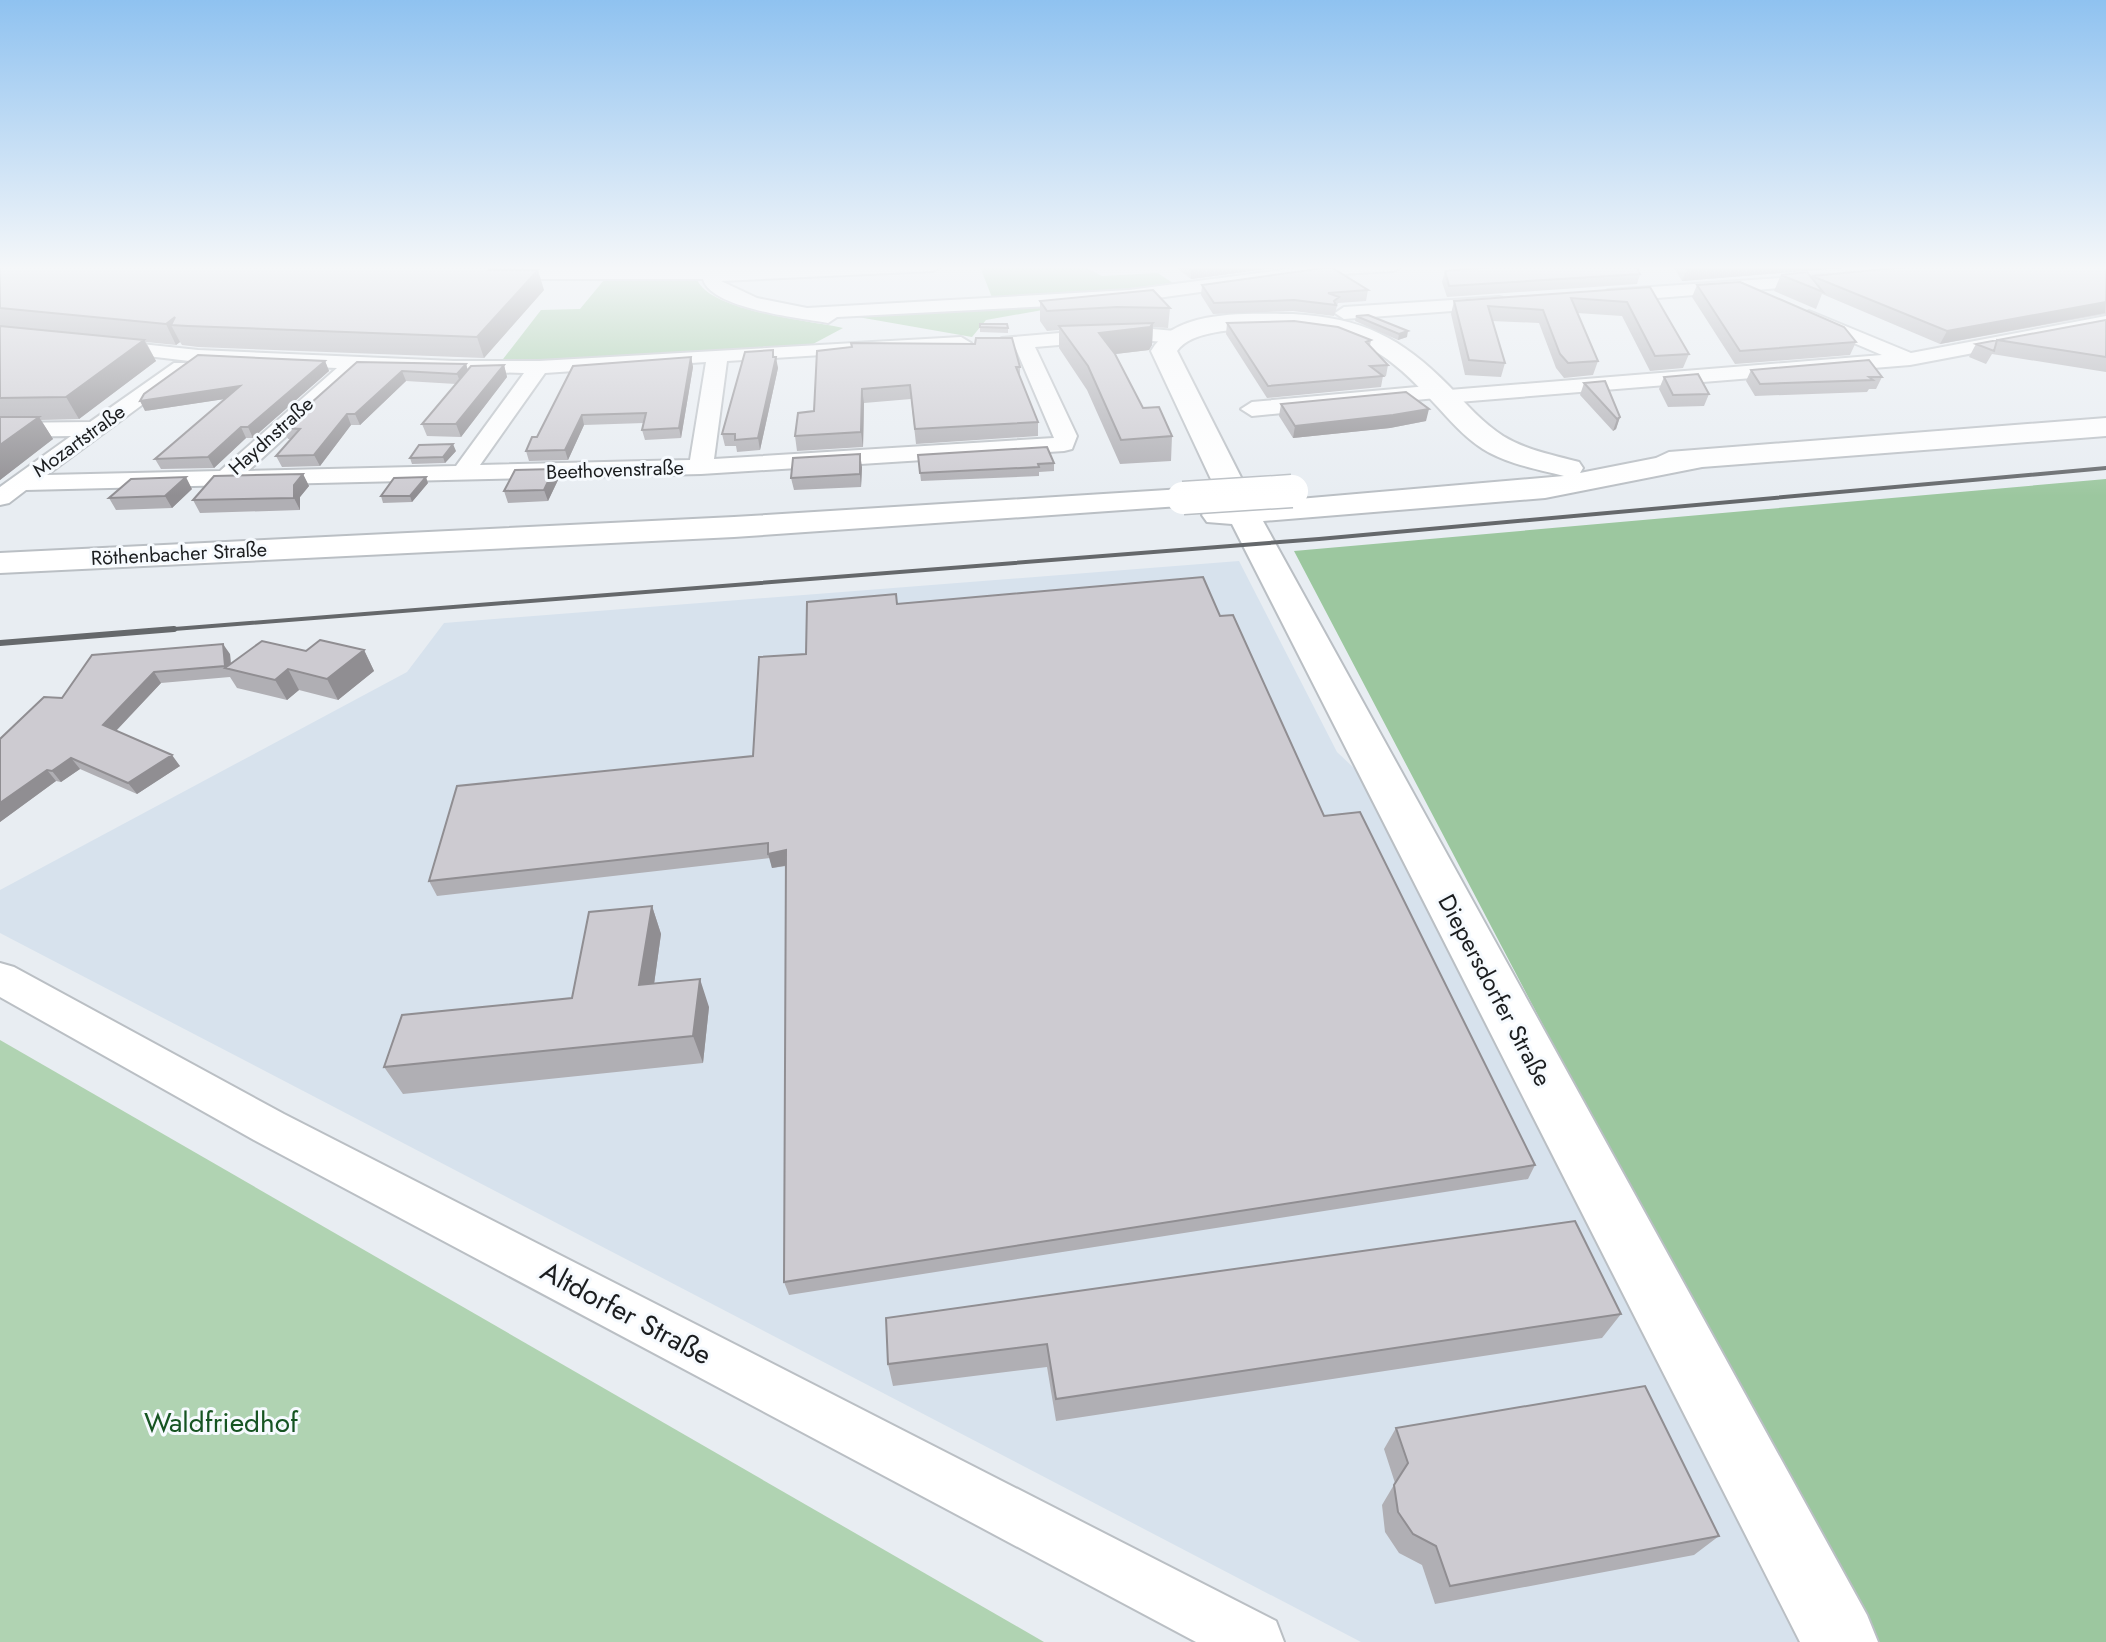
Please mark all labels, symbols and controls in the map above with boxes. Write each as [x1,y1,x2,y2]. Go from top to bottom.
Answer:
street label: Haydnstraße [222,390,320,482]
street label: Mozartstraße [27,397,131,485]
street label: Beethovenstraße [546,453,684,487]
street label: Röthenbacher Straße [90,535,268,573]
street label: Diepersdorfer Straße [1430,888,1560,1092]
street label: Altdorfer Straße [533,1251,719,1375]
park label: Waldfriedhof [144,1402,299,1443]

